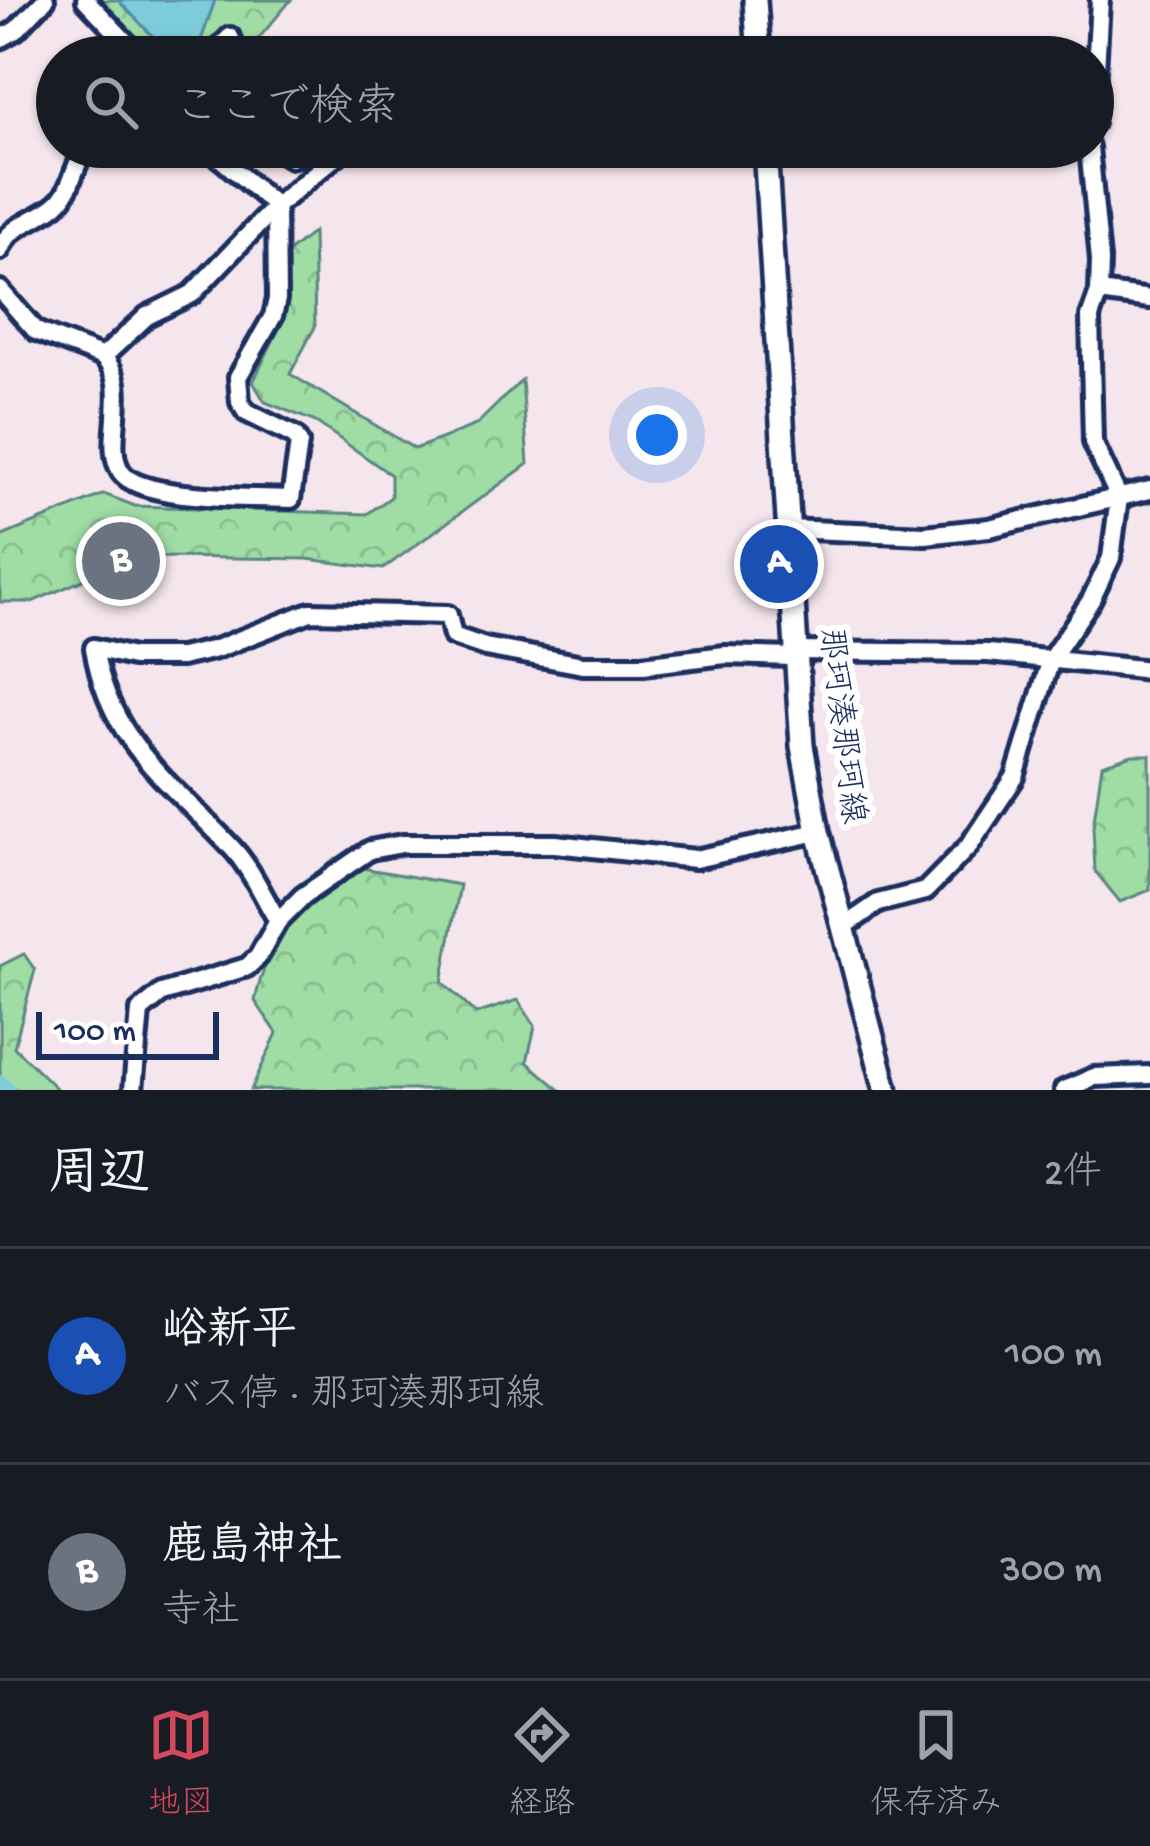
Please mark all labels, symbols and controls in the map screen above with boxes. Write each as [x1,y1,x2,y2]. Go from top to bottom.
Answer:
search box [36,36,1114,168]
icon: search [78,69,144,135]
text: ここで検索 [174,84,399,137]
your location [627,405,687,465]
pin: B [82,516,160,606]
pin: A [740,519,818,609]
street label: 那珂湊那珂線 [808,625,872,827]
scale bar [36,1006,219,1059]
text: 100 m [54,1014,136,1052]
text: 周辺 [48,1148,150,1208]
text: 2件 [1044,1153,1102,1199]
text: 峪新平 [162,1307,297,1360]
text: A [75,1333,99,1379]
text: 100 m [1005,1333,1102,1379]
text: バス停 · 那珂湊那珂線 [162,1375,544,1421]
text: 鹿島神社 [162,1523,342,1576]
text: B [77,1549,97,1595]
text: 300 m [1001,1549,1102,1595]
text: 寺社 [162,1591,240,1637]
tab: 地図 [148,1702,214,1825]
tab: 経路 [509,1702,575,1825]
tab: 保存済み [870,1702,1002,1825]

